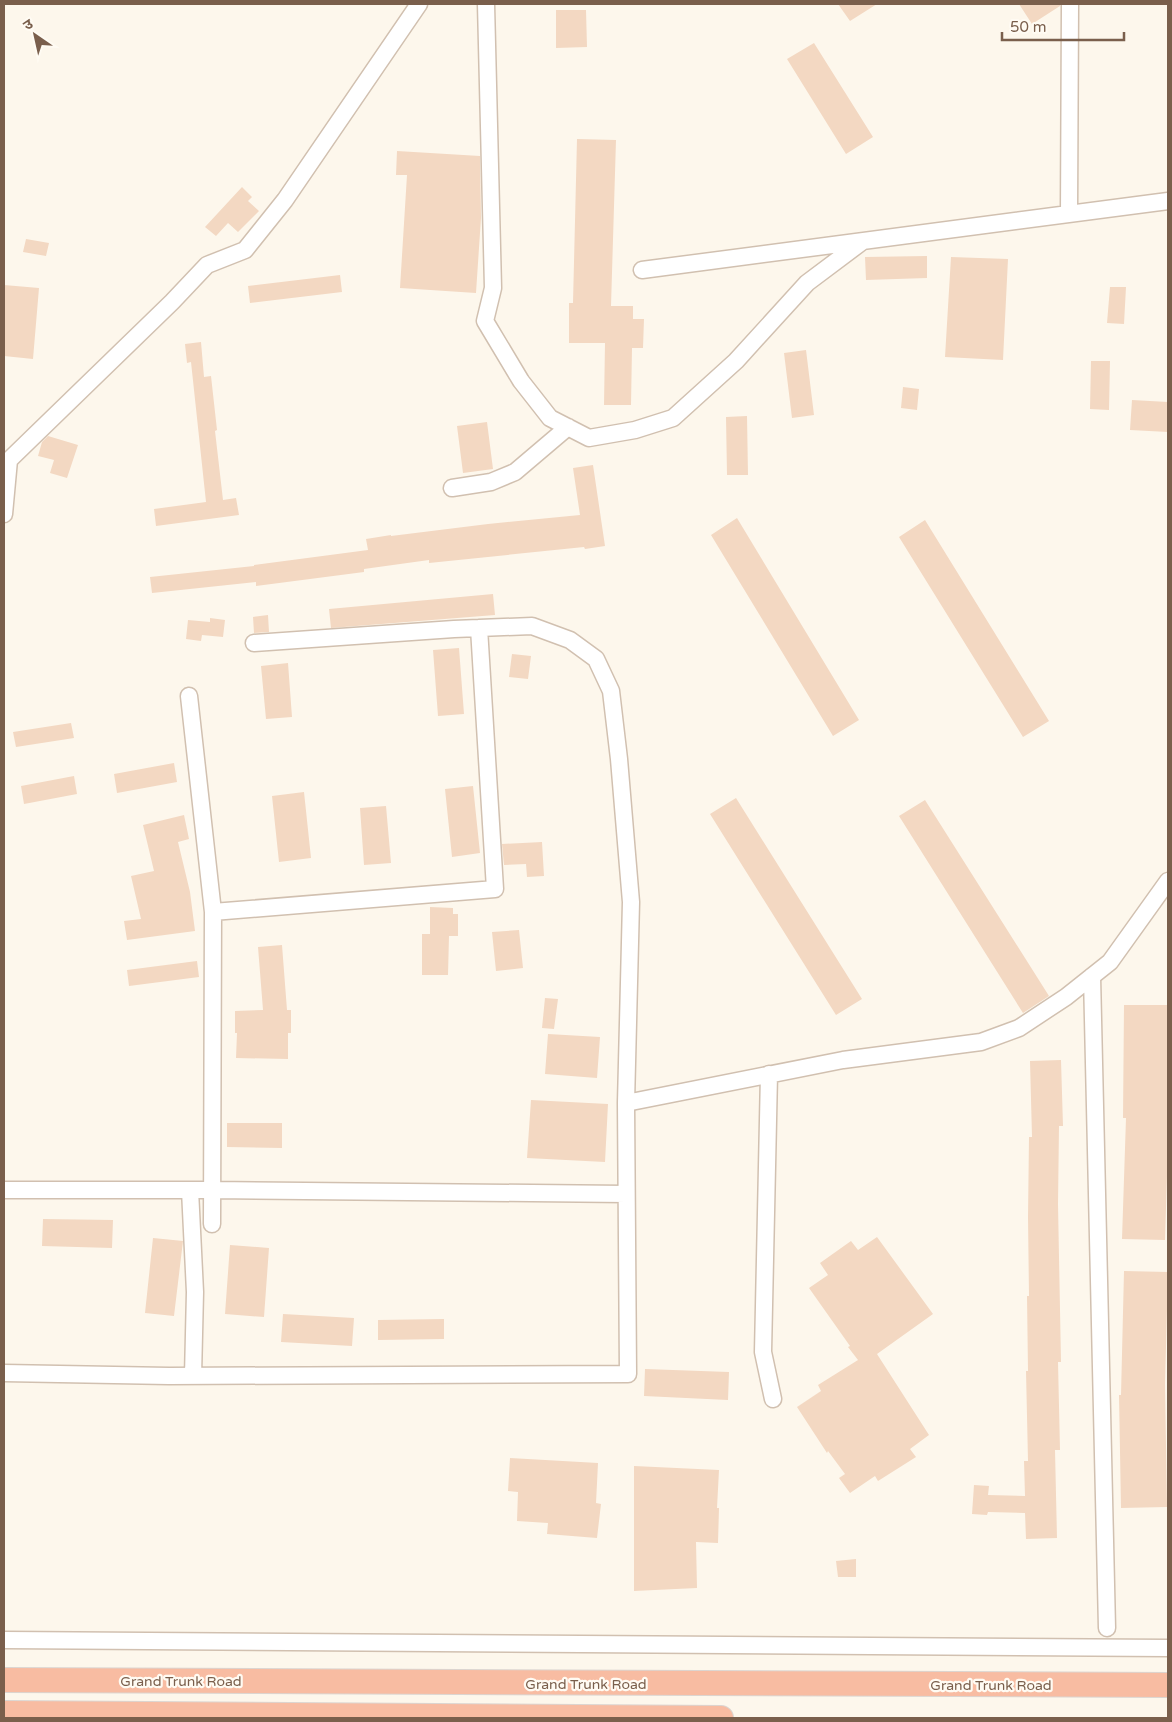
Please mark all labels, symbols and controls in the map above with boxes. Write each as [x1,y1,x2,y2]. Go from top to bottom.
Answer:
north arrow [10,10,60,60]
scale bar [1002,10,1124,42]
text: उ [20,15,37,34]
text: 50 m [1010,18,1047,36]
street label: Grand Trunk Road [120,1673,242,1690]
street label: Grand Trunk Road [525,1676,647,1693]
street label: Grand Trunk Road [930,1677,1052,1694]

